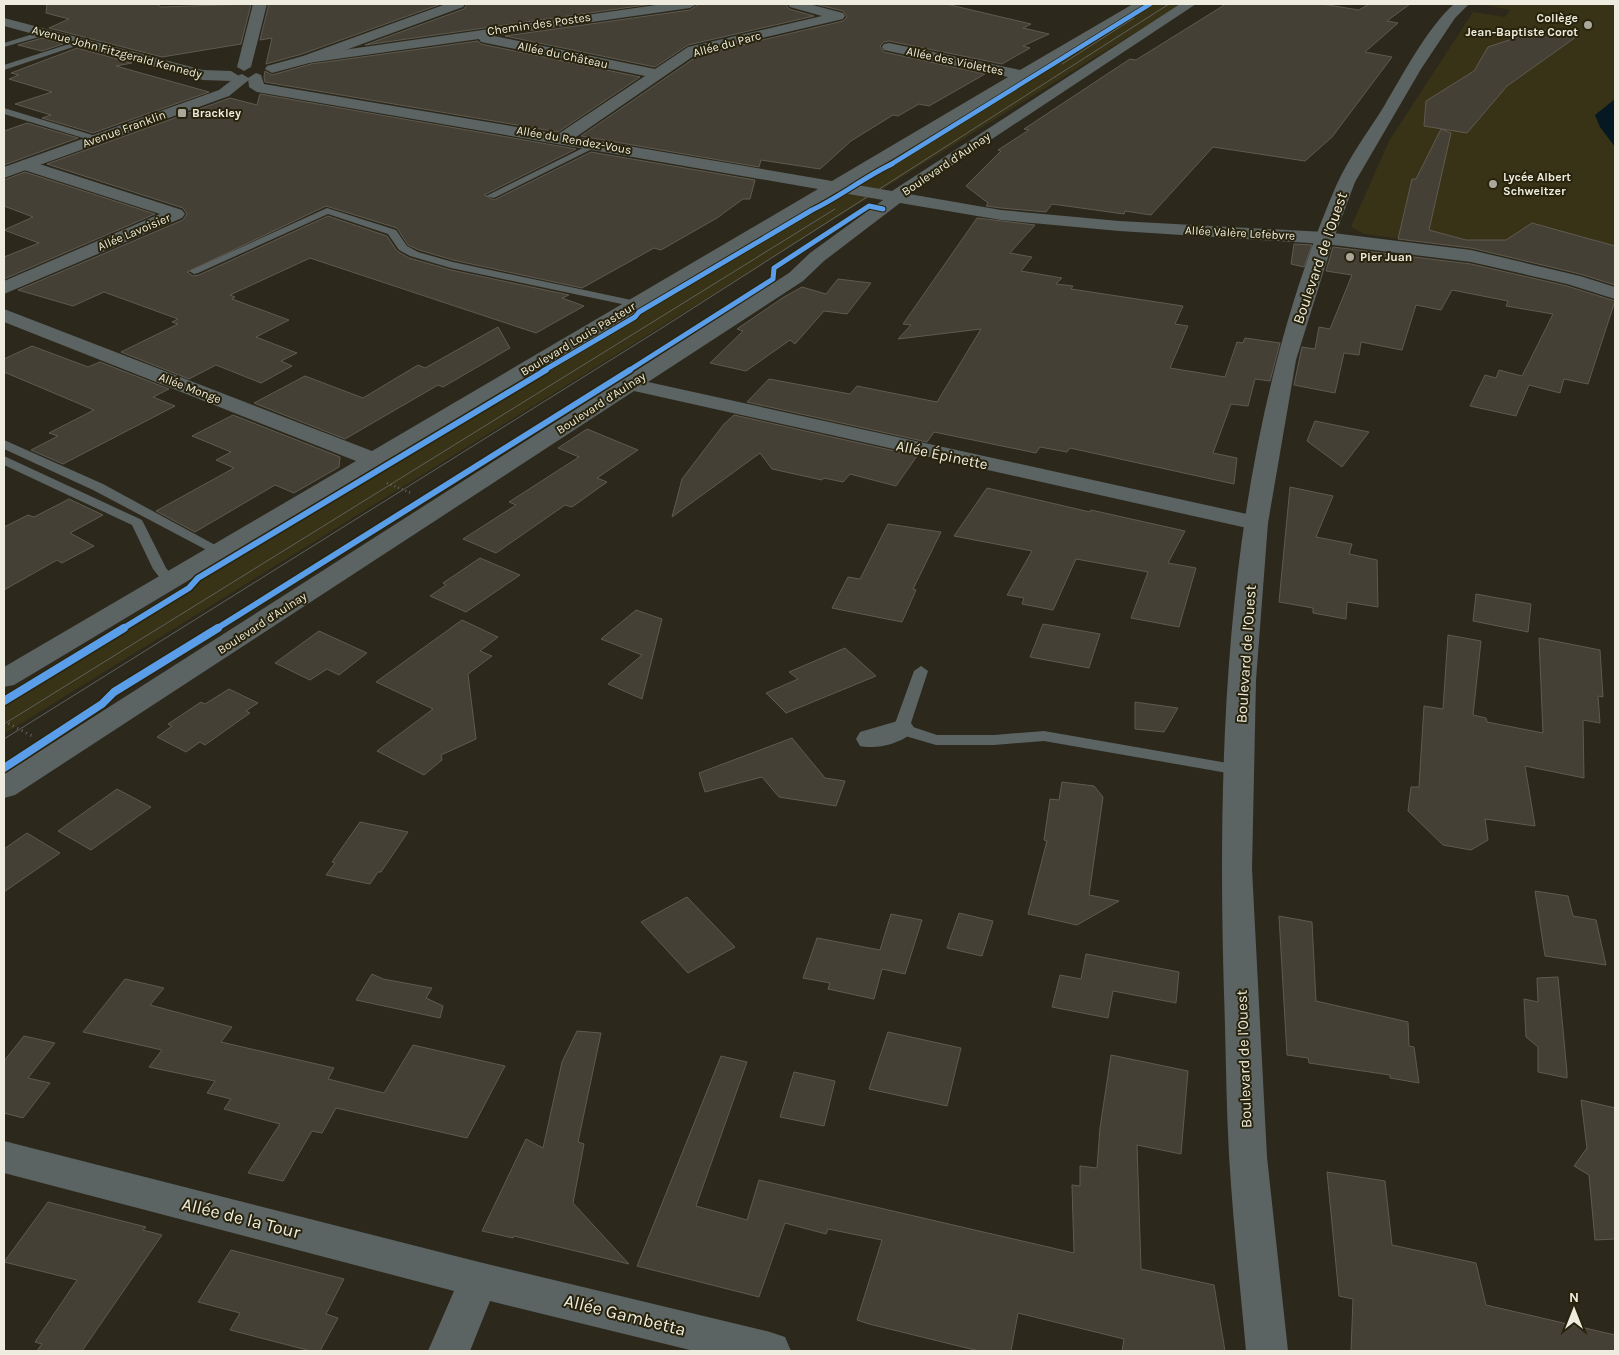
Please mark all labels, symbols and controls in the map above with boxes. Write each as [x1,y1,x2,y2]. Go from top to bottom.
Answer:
street label: Chemin des Postes [486,10,592,38]
place label: Collège Jean-Baptiste Corot [1465,11,1578,39]
marker: Collège Jean-Baptiste Corot [1582,19,1594,31]
street label: Avenue John Fitzgerald Kennedy [31,23,204,82]
street label: Allée du Parc [691,28,763,60]
street label: Allée du Château [517,39,609,71]
street label: Allée des Violettes [905,44,1005,78]
place label: Brackley [192,106,241,120]
street label: Avenue Franklin [80,107,168,151]
marker: Brackley [176,107,188,119]
street label: Allée du Rendez-Vous [515,123,633,157]
street label: Boulevard d'Aulnay [899,129,993,199]
place label: Lycée Albert Schweitzer [1503,170,1571,198]
marker: Lycée Albert Schweitzer [1487,178,1499,190]
street label: Boulevard de l'Ouest [1289,189,1351,326]
street label: Allée Lavoisier [96,210,173,254]
street label: Allée Valère Lefebvre [1185,223,1295,243]
place label: Pier Juan [1360,250,1412,264]
marker: Pier Juan [1344,251,1356,263]
street label: Boulevard Louis Pasteur [518,299,639,379]
street label: Boulevard d'Aulnay [554,369,649,437]
street label: Allée Monge [157,370,223,406]
street label: Allée Épinette [894,436,990,474]
street label: Boulevard de l'Ouest [1232,584,1260,724]
street label: Boulevard d'Aulnay [215,589,310,657]
street label: Boulevard de l'Ouest [1233,989,1255,1129]
street label: Allée de la Tour [179,1193,303,1243]
north arrow [1549,1285,1599,1335]
street label: Allée Gambetta [562,1289,688,1341]
text: N [1569,1289,1579,1306]

